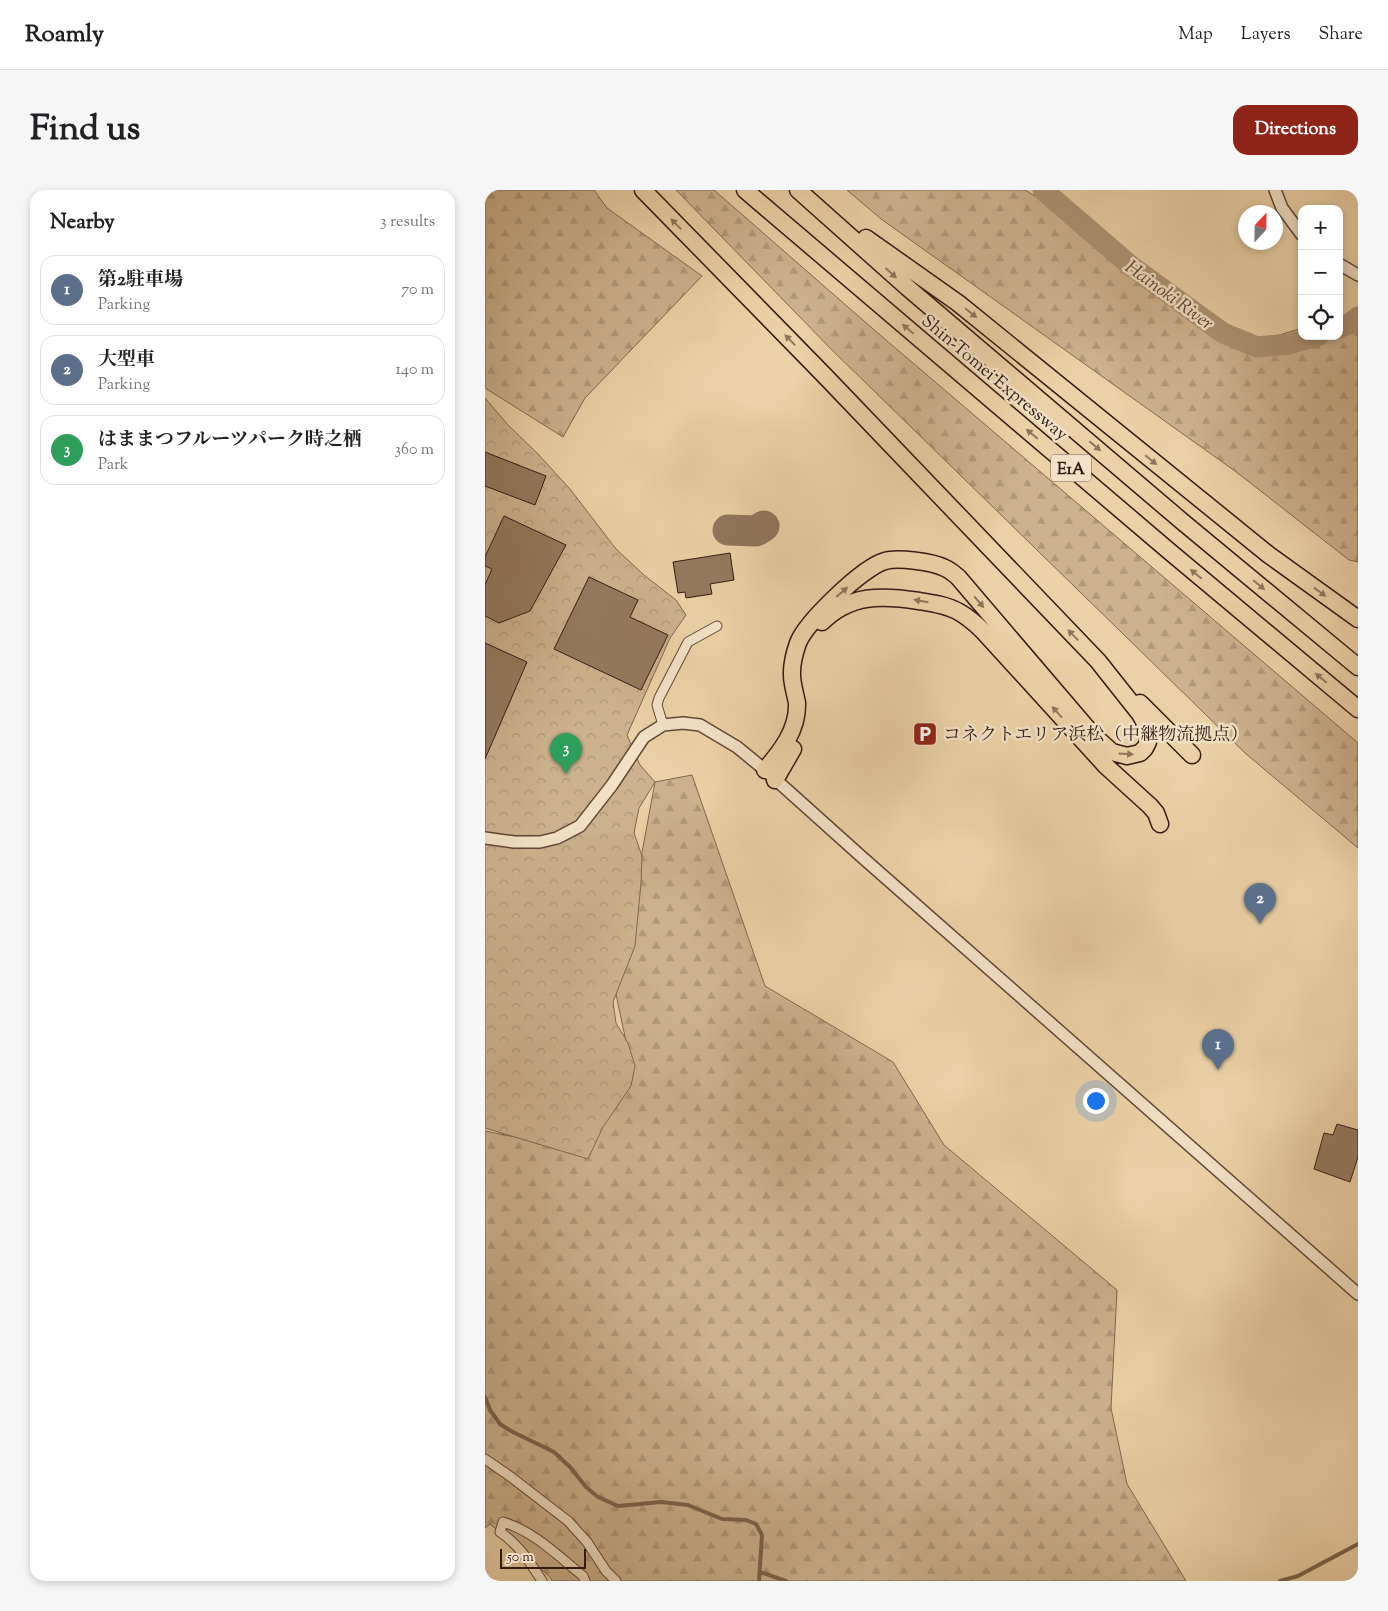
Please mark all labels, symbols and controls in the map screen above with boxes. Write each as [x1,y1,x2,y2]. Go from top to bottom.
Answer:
text: Roamly [25,18,104,52]
text: Map [1178,22,1213,48]
text: Layers [1241,22,1291,48]
text: Share [1319,22,1363,48]
text: Find us [30,105,140,156]
button: Directions [1233,105,1358,155]
north arrow [1238,205,1283,250]
map controls [1298,205,1343,340]
button: + [1298,205,1343,250]
text: Nearby [50,208,115,238]
text: 3 results [380,211,435,234]
one-way arrow [670,218,682,230]
button: − [1298,250,1343,295]
water label: Hainoki River [1119,255,1219,338]
text: 第2駐車場 [98,267,183,294]
one-way arrow [885,267,897,279]
text: 1 [64,279,70,302]
text: 70 m [401,279,434,302]
text: Parking [98,294,150,317]
button: locate [1298,295,1343,340]
one-way arrow [964,308,977,319]
street label: Shin-Tomei Expressway [915,309,1073,448]
one-way arrow [903,323,915,335]
one-way arrow [784,334,796,346]
text: 大型車 [98,347,155,374]
text: 2 [63,359,71,382]
text: 140 m [396,359,434,382]
text: Parking [98,374,150,397]
text: はままつフルーツパーク時之栖 [98,427,362,454]
one-way arrow [1026,429,1039,440]
text: 3 [64,439,70,462]
text: 360 m [395,439,434,462]
one-way arrow [1088,441,1101,452]
text: Park [98,454,129,477]
road number: E1A [1051,454,1091,482]
one-way arrow [1144,454,1157,465]
one-way arrow [1190,568,1203,579]
one-way arrow [1252,579,1265,590]
one-way arrow [836,586,848,598]
one-way arrow [1313,587,1327,597]
one-way arrow [974,595,985,608]
one-way arrow [913,597,929,605]
one-way arrow [1067,629,1079,641]
one-way arrow [1314,672,1327,683]
one-way arrow [1051,707,1063,719]
parking icon: コネクトエリア浜松（中継物流拠点） [912,721,938,747]
place label: コネクトエリア浜松（中継物流拠点） [943,723,1248,749]
pin: 3 [550,733,582,774]
one-way arrow [1118,751,1134,759]
pin: 2 [1244,883,1276,924]
pin: 1 [1202,1029,1234,1070]
your location [1083,1088,1109,1114]
scale bar [500,1546,586,1569]
text: 50 m [507,1548,534,1568]

